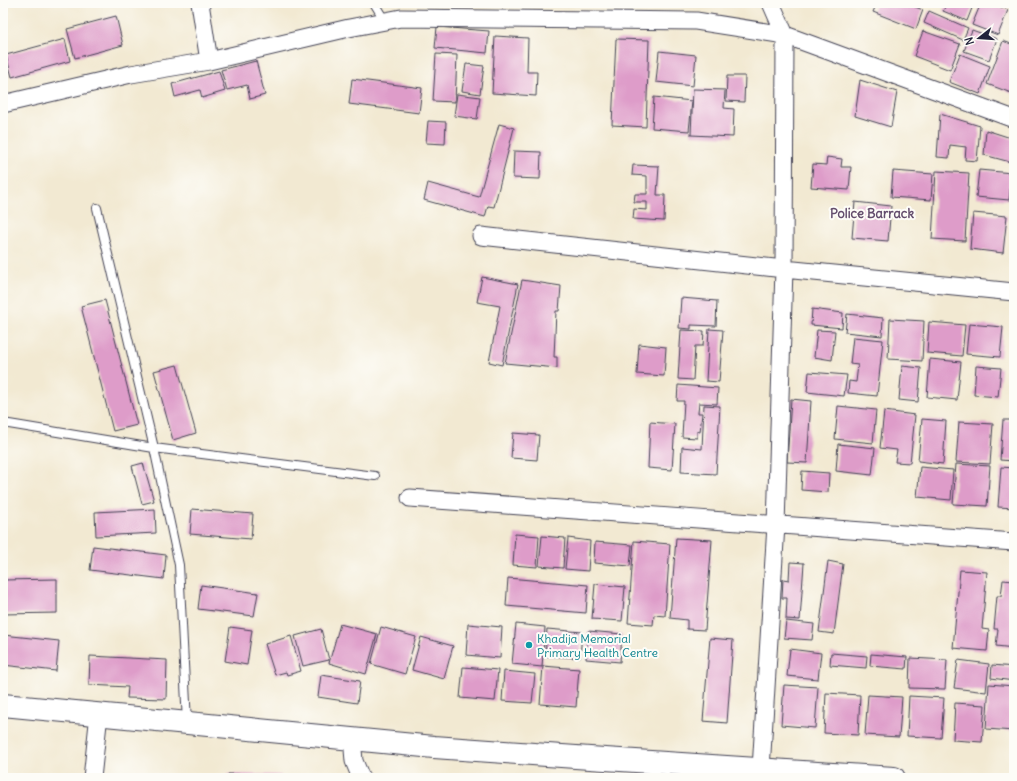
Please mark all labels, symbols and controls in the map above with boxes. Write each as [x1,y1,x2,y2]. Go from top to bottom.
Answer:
north arrow [959,18,999,58]
text: N [962,35,977,47]
district label: Police Barrack [830,205,914,222]
place label: Khadija Memorial Primary Health Centre [537,631,658,660]
marker: Khadija Memorial Primary Health Centre [524,640,534,650]

